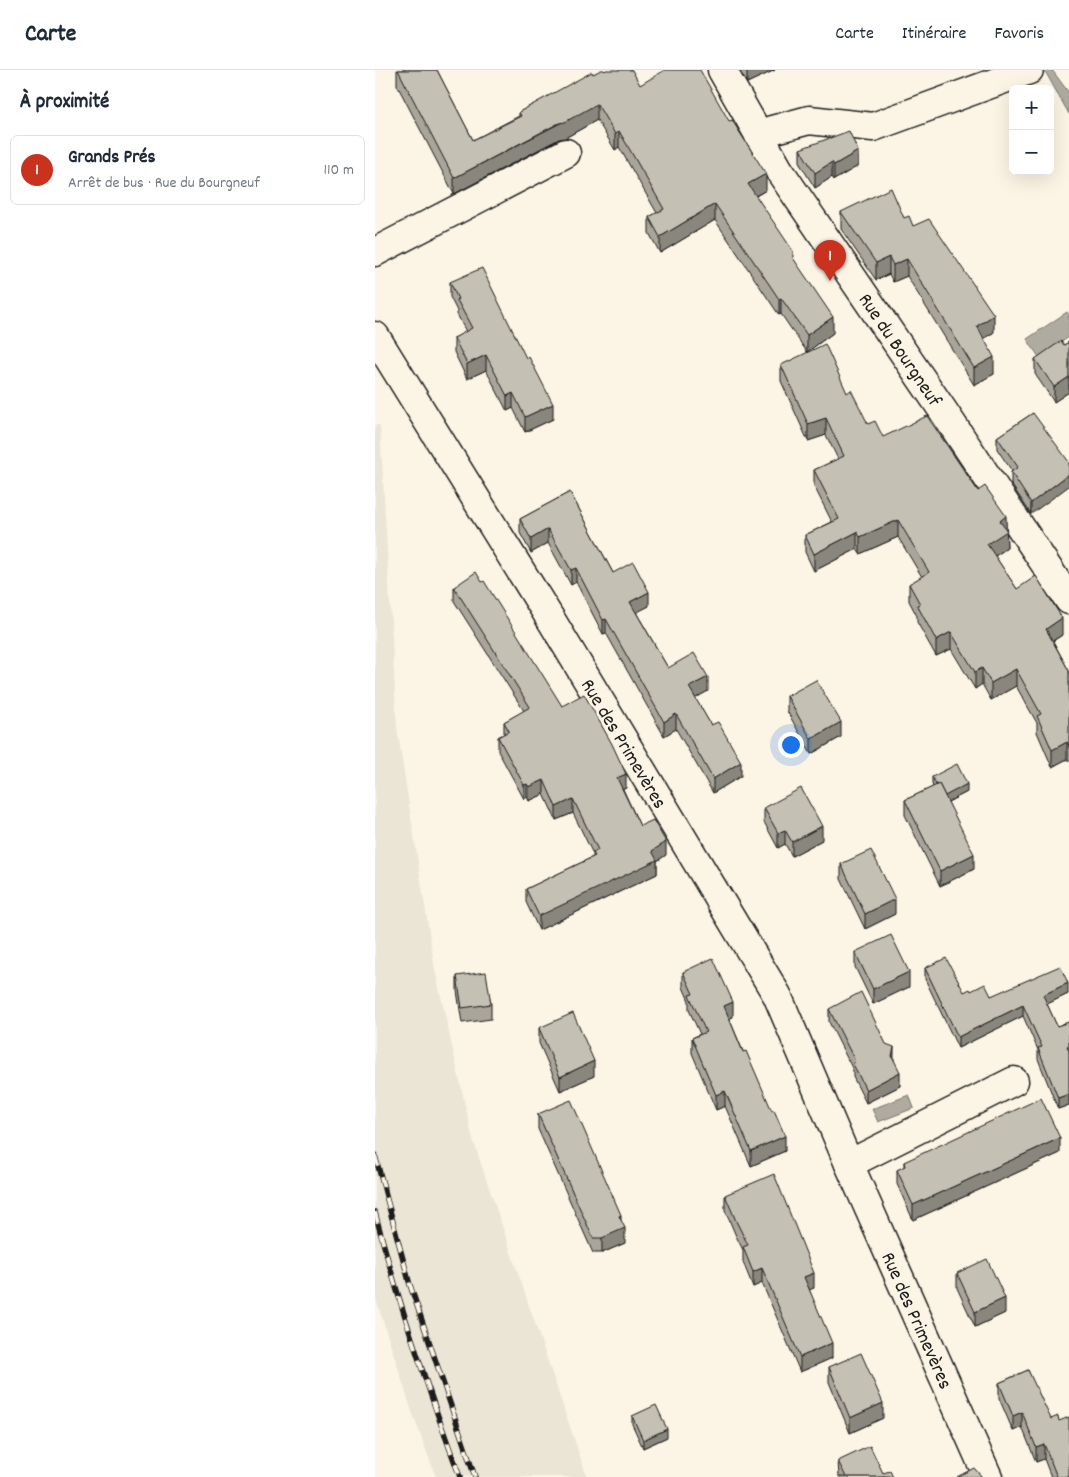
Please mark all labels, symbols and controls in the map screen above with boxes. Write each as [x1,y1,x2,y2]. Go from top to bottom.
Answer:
text: Carte [25,18,76,52]
text: Carte [835,22,874,47]
text: Itinéraire [902,22,966,47]
text: Favoris [994,22,1044,47]
map controls [1009,85,1054,175]
button: + [1009,85,1054,130]
text: À proximité [20,88,109,118]
button: − [1009,130,1054,175]
text: Grands Prés [68,145,155,172]
text: 1 [35,159,39,182]
text: 110 m [324,159,354,182]
text: Arrêt de bus · Rue du Bourgneuf [68,172,260,195]
pin: 1 [814,240,846,281]
street label: Rue du Bourgneuf [850,288,947,414]
street label: Rue des Primevères [573,674,672,815]
your location [778,732,804,758]
street label: Rue des Primevères [873,1248,958,1394]

